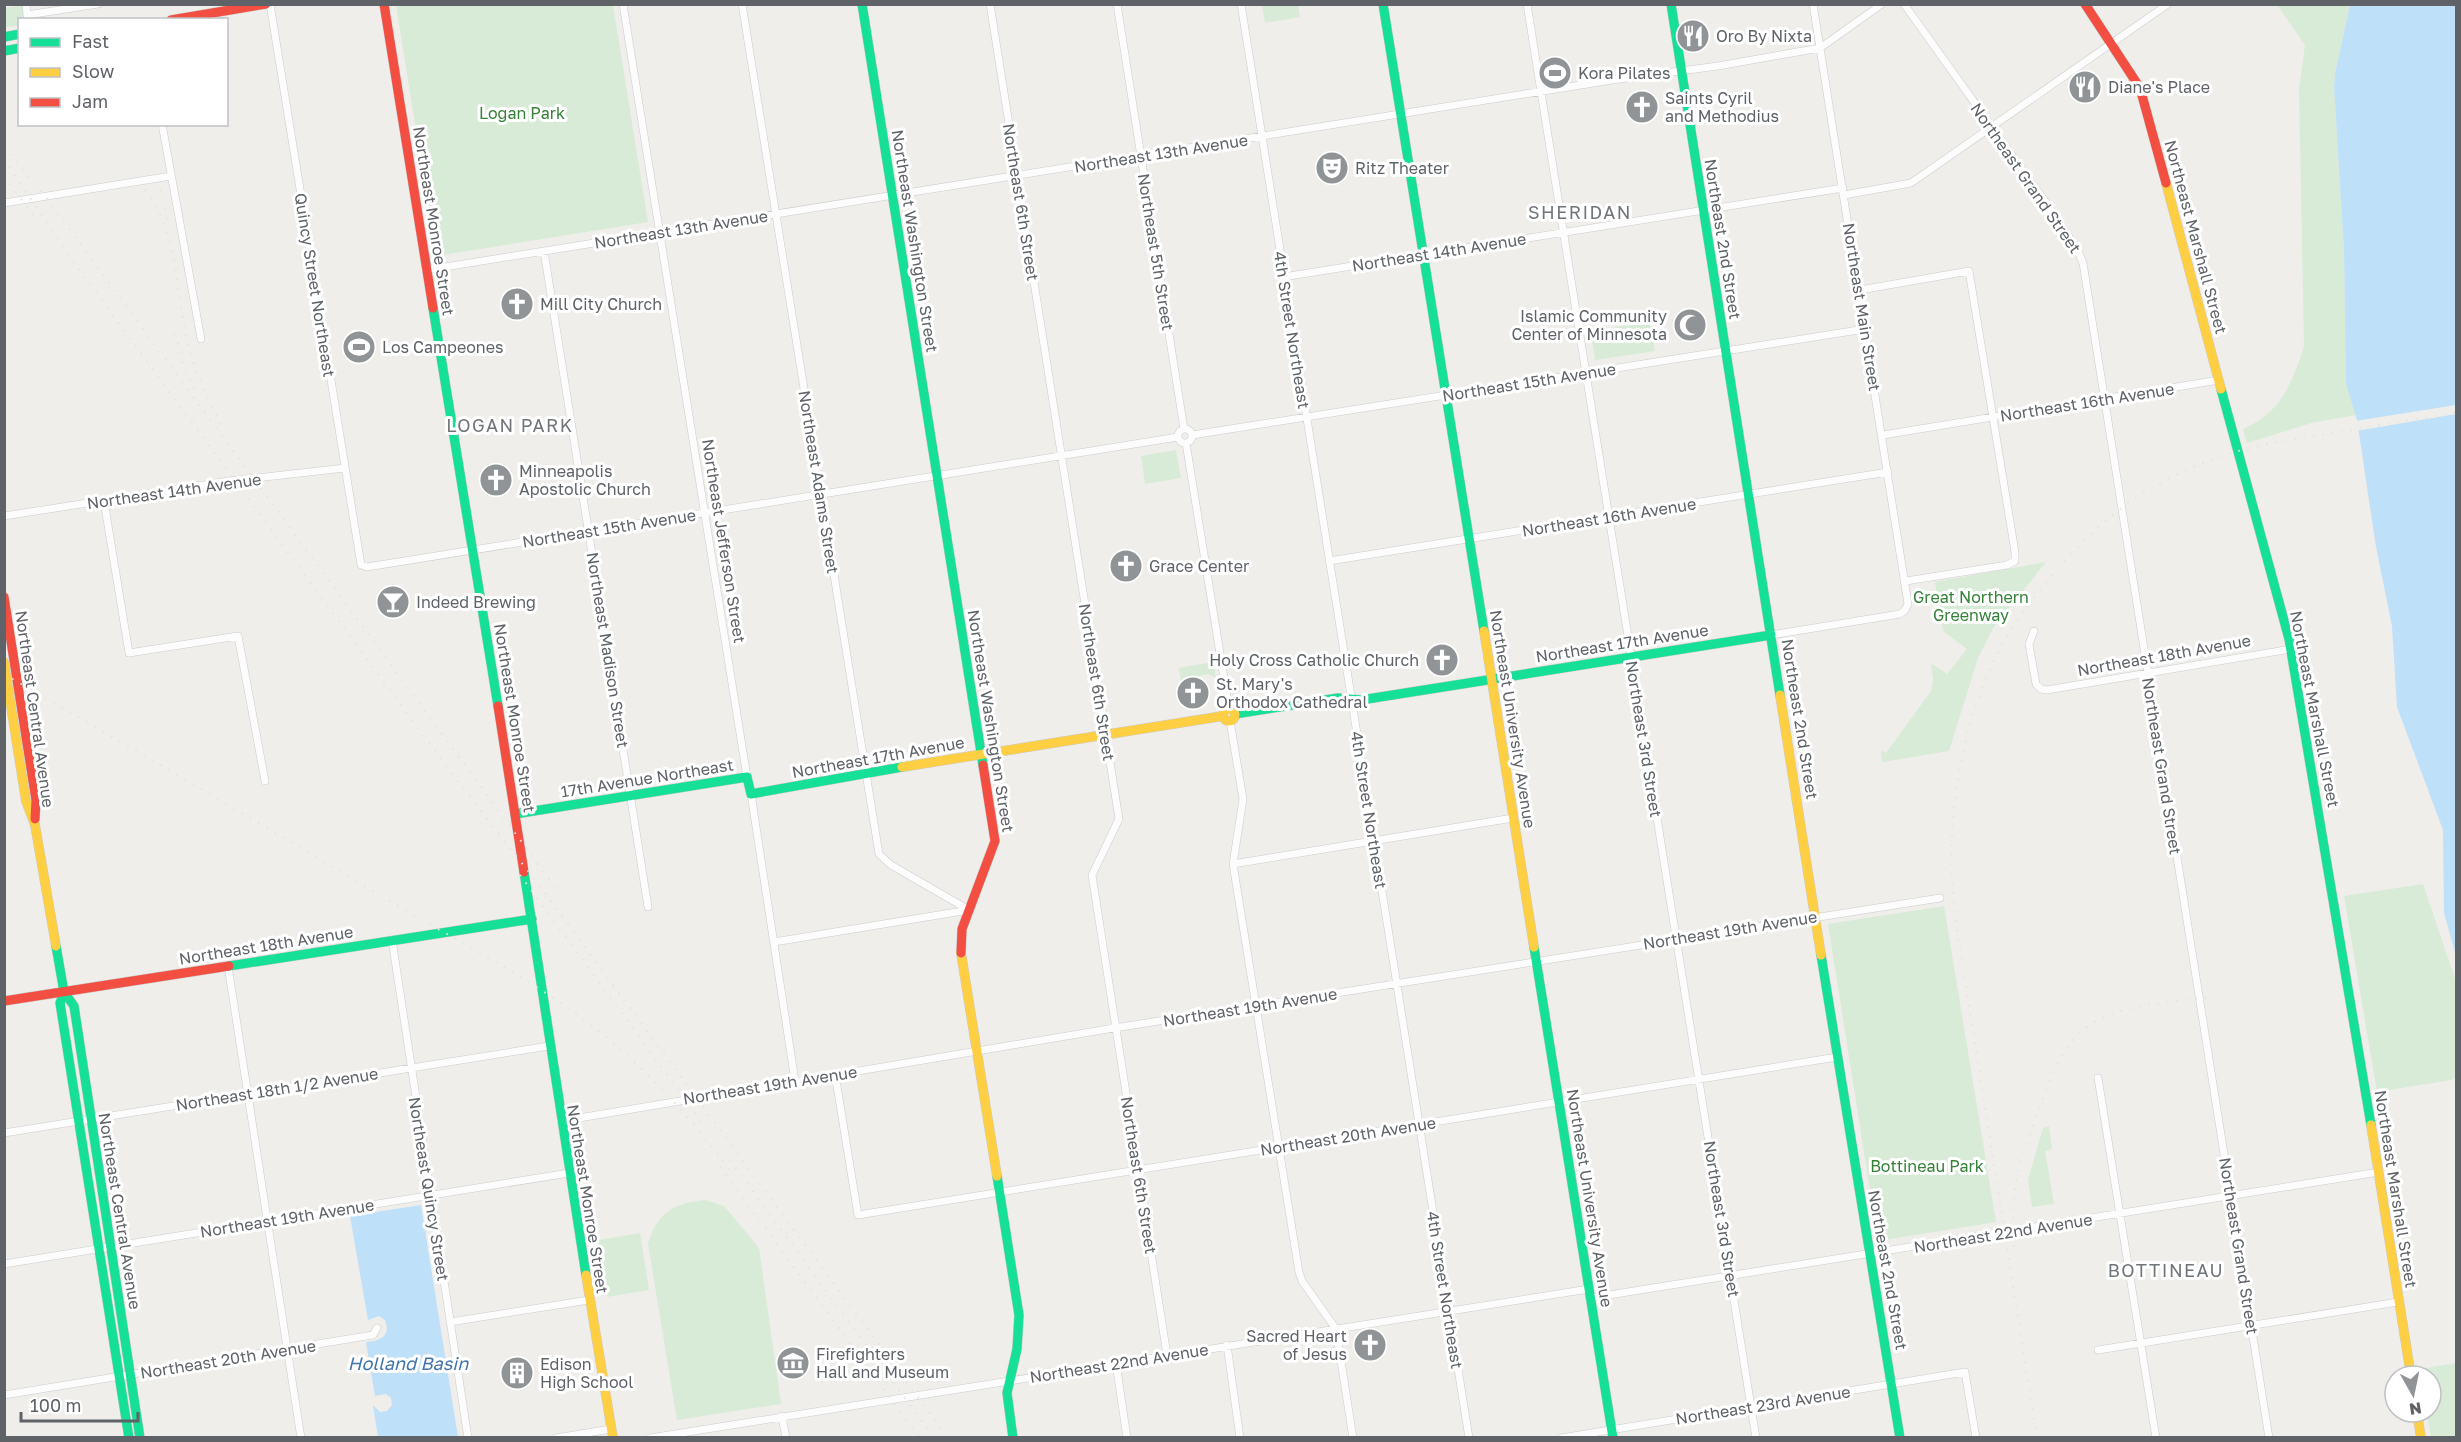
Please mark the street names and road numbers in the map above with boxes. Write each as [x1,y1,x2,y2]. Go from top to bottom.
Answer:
street label: Northeast Grand Street [1966,99,2086,257]
street label: Northeast 6th Street [999,122,1043,282]
street label: Northeast Monroe Street [409,125,459,317]
street label: Northeast Washington Street [888,128,942,354]
street label: Northeast 13th Avenue [1073,129,1249,177]
street label: Northeast Marshall Street [2160,138,2232,336]
street label: Northeast 2nd Street [1700,157,1746,321]
street label: Northeast 5th Street [1134,172,1178,332]
street label: Quincy Street Northeast [291,192,339,378]
street label: Northeast 13th Avenue [593,205,769,253]
street label: Northeast Main Street [1839,221,1885,393]
street label: Northeast 14th Avenue [1351,228,1527,276]
street label: 4th Street Northeast [1270,250,1314,410]
street label: Northeast 15th Avenue [1441,358,1617,406]
street label: Northeast 16th Avenue [1999,378,2175,426]
street label: Northeast Adams Street [795,389,843,575]
street label: Northeast Jefferson Street [698,438,750,644]
street label: Northeast 14th Avenue [85,469,263,513]
street label: Northeast 16th Avenue [1521,493,1697,541]
street label: Northeast 15th Avenue [521,504,697,552]
street label: Northeast Madison Street [583,551,633,749]
street label: Northeast 6th Street [1075,602,1119,762]
street label: Northeast Washington Street [964,608,1018,834]
street label: Northeast University Avenue [1486,608,1540,830]
street label: Northeast Central Avenue [11,609,59,809]
street label: Northeast Marshall Street [2286,609,2344,809]
street label: Northeast 17th Avenue [1534,619,1710,667]
street label: Northeast Monroe Street [490,622,540,814]
street label: Northeast 18th Avenue [2076,630,2252,680]
street label: Northeast 2nd Street [1777,637,1823,801]
street label: Northeast 3rd Street [1622,659,1666,819]
street label: Northeast Grand Street [2138,676,2186,856]
street label: 4th Street Northeast [1347,730,1391,890]
street label: Northeast 17th Avenue [790,732,966,782]
street label: 17th Avenue Northeast [559,754,735,802]
street label: Northeast 19th Avenue [1642,906,1818,954]
street label: Northeast 18th Avenue [178,921,354,969]
street label: Northeast 19th Avenue [1162,983,1338,1031]
street label: Northeast 19th Avenue [682,1061,858,1109]
street label: Northeast 18th 1/2 Avenue [174,1063,380,1115]
street label: Northeast University Avenue [1563,1087,1617,1309]
street label: Northeast Marshall Street [2370,1089,2422,1289]
street label: Northeast 6th Street [1117,1095,1161,1255]
street label: Northeast Quincy Street [405,1096,453,1282]
street label: Northeast Monroe Street [563,1103,613,1295]
street label: Northeast Central Avenue [95,1111,145,1311]
street label: Northeast 20th Avenue [1259,1112,1437,1160]
street label: Northeast 3rd Street [1700,1139,1744,1299]
street label: Northeast Grand Street [2215,1156,2263,1336]
street label: Northeast 2nd Street [1864,1188,1912,1352]
street label: Northeast 19th Avenue [199,1194,375,1242]
street label: Northeast 22nd Avenue [1912,1209,2094,1257]
street label: 4th Street Northeast [1423,1210,1467,1370]
street label: Northeast 20th Avenue [139,1335,317,1383]
street label: Northeast 22nd Avenue [1028,1339,1210,1387]
street label: Northeast 23rd Avenue [1674,1381,1852,1429]

